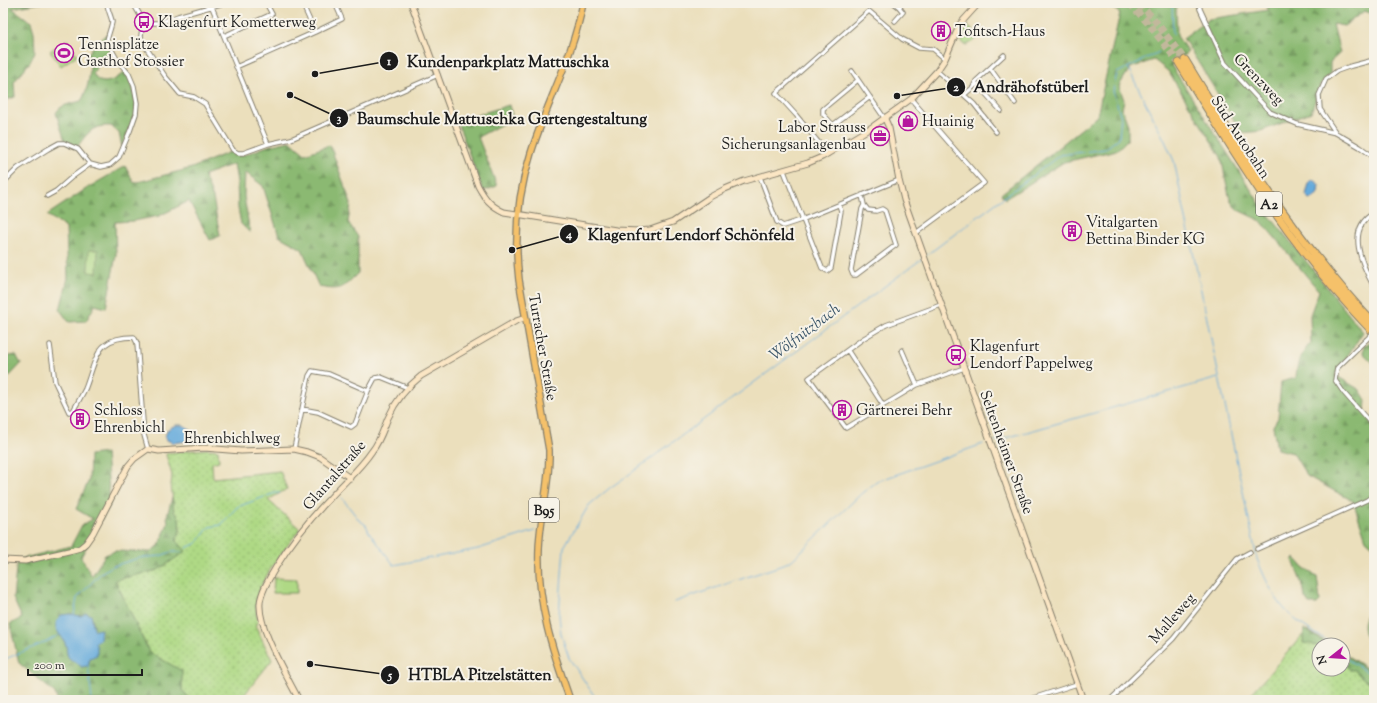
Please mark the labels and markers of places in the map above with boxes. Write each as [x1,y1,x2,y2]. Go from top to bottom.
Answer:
bus stop icon: Klagenfurt Kometterweg [133,11,155,33]
place label: Klagenfurt Kometterweg [158,13,316,34]
building icon: Tofitsch-Haus [930,20,952,42]
place label: Tofitsch-Haus [955,22,1045,43]
place label: Tennisplätze Gasthof Stossier [78,35,185,73]
sports icon: Tennisplätze Gasthof Stossier [53,42,75,64]
callout: Kundenparkplatz Mattuschka [379,47,617,75]
callout: Andrähofstüberl [946,73,1097,101]
callout: Baumschule Mattuschka Gartengestaltung [329,104,655,132]
shop icon: Huainig [897,110,919,132]
place label: Huainig [922,112,974,133]
place label: Labor Strauss Sicherungsanlagenbau [721,118,866,156]
office icon: Labor Strauss Sicherungsanlagenbau [869,125,891,147]
place label: Vitalgarten Bettina Binder KG [1086,213,1205,251]
callout: Klagenfurt Lendorf Schönfeld [559,220,802,248]
building icon: Vitalgarten Bettina Binder KG [1061,220,1083,242]
place label: Klagenfurt Lendorf Pappelweg [970,337,1093,375]
bus stop icon: Klagenfurt Lendorf Pappelweg [945,344,967,366]
building icon: Gärtnerei Behr [831,399,853,421]
place label: Schloss Ehrenbichl [94,401,165,439]
place label: Gärtnerei Behr [856,401,953,422]
building icon: Schloss Ehrenbichl [69,408,91,430]
callout: HTBLA Pitzelstätten [380,661,560,689]

